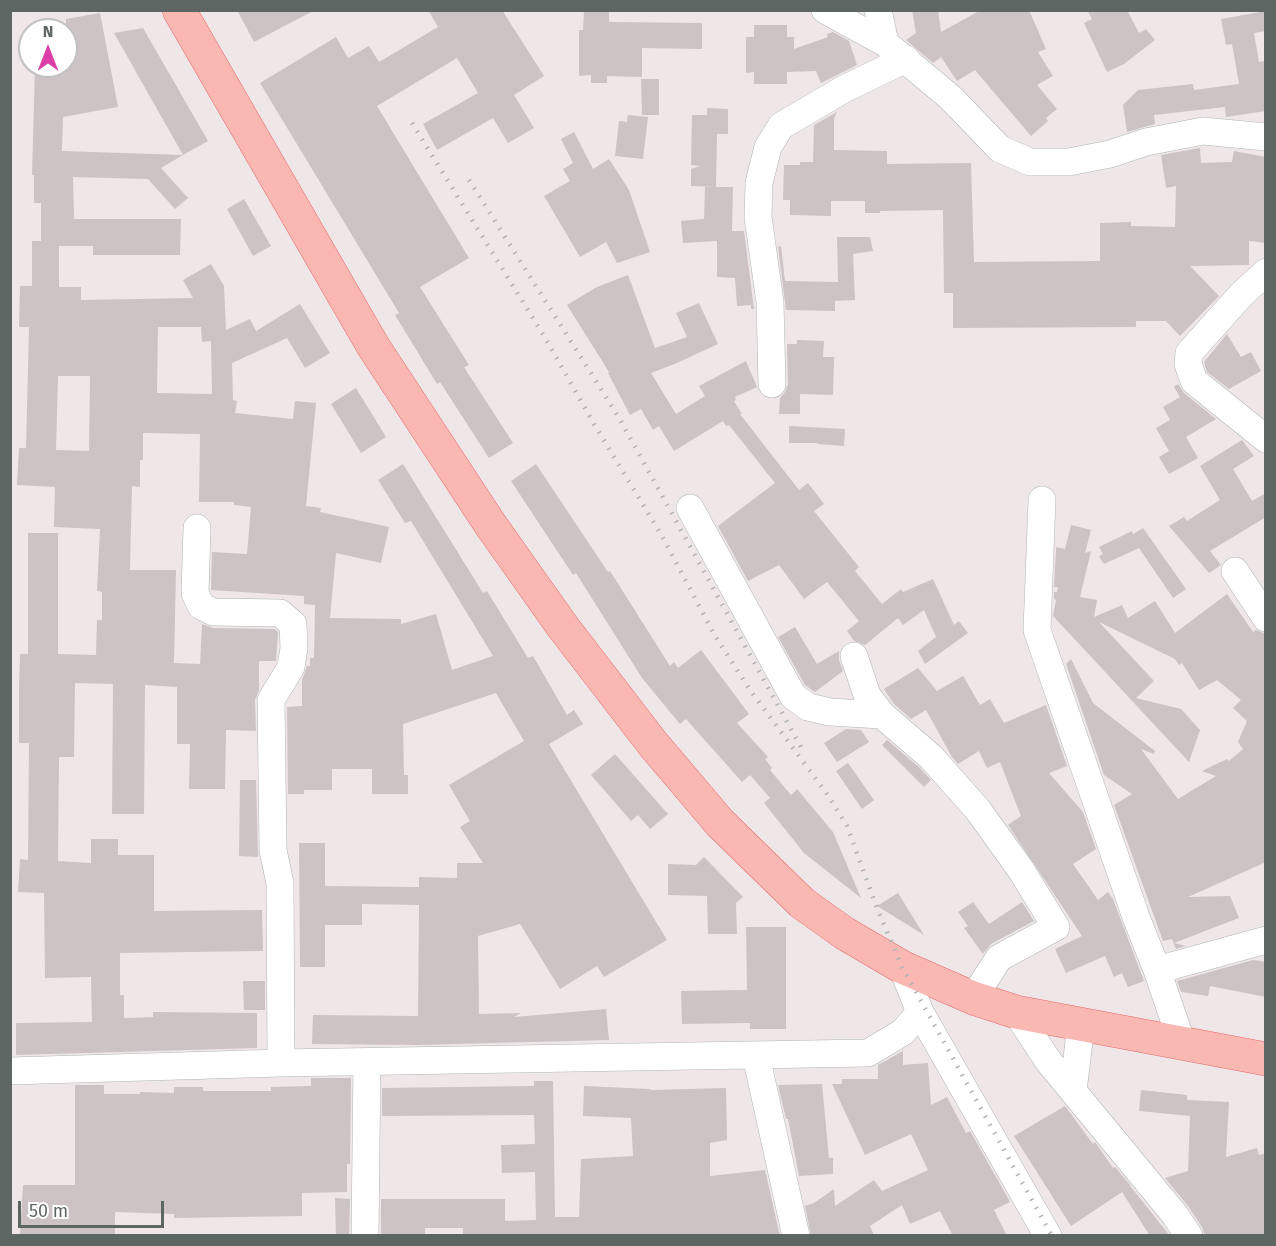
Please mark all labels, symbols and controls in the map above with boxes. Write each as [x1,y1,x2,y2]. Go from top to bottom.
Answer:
north arrow [18,18,78,78]
text: N [43,22,53,41]
scale bar [21,1189,166,1227]
text: 50 m [29,1200,68,1222]

